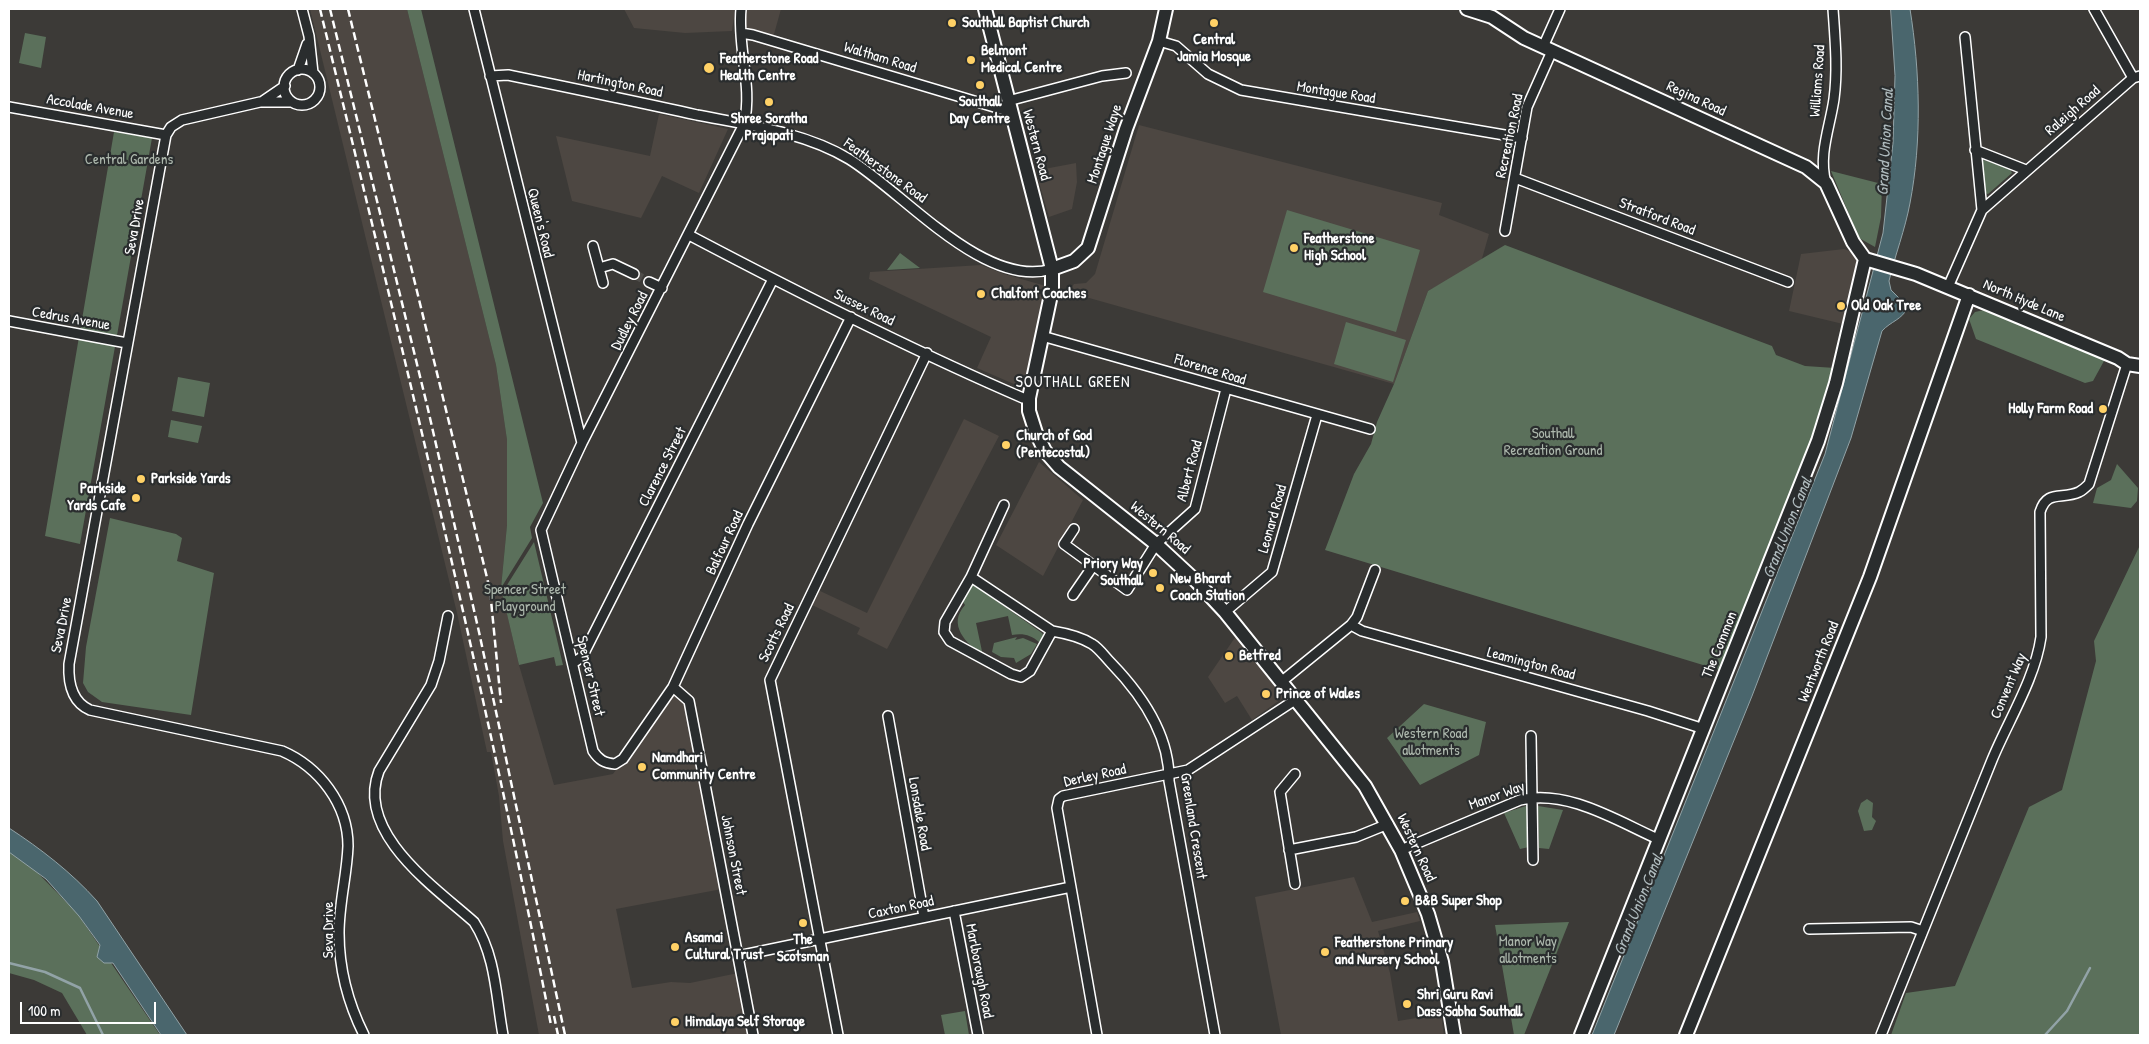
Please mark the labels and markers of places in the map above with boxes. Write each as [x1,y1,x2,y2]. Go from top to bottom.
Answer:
place label: Southall Baptist Church [962,14,1089,32]
marker: Southall Baptist Church [946,17,958,29]
marker: Central Jamia Mosque [1208,17,1220,29]
place label: Central Jamia Mosque [1177,31,1251,66]
place label: Belmont Medical Centre [981,42,1062,77]
place label: Featherstone Road Health Centre [720,50,818,85]
marker: Belmont Medical Centre [965,54,977,66]
marker: Featherstone Road Health Centre [702,61,716,75]
marker: Southall Day Centre [974,79,986,91]
place label: Southall Day Centre [950,93,1010,128]
marker: Shree Soratha Prajapati [763,96,775,108]
place label: Shree Soratha Prajapati [731,110,807,145]
place label: Featherstone High School [1304,230,1374,265]
marker: Featherstone High School [1288,242,1300,254]
place label: Chalfont Coaches [991,285,1086,303]
marker: Chalfont Coaches [975,288,987,300]
place label: Old Oak Tree [1851,297,1921,315]
marker: Old Oak Tree [1835,300,1847,312]
place label: Holly Farm Road [2008,400,2093,418]
marker: Holly Farm Road [2097,403,2109,415]
place label: Church of God (Pentecostal) [1016,427,1092,462]
marker: Church of God (Pentecostal) [1000,439,1012,451]
place label: Parkside Yards [151,470,230,488]
marker: Parkside Yards [135,473,147,485]
place label: Parkside Yards Cafe [67,480,126,515]
marker: Parkside Yards Cafe [130,492,142,504]
place label: Priory Way Southall [1084,555,1143,590]
marker: Priory Way Southall [1147,567,1159,579]
place label: New Bharat Coach Station [1170,570,1245,605]
marker: New Bharat Coach Station [1154,582,1166,594]
place label: Betfred [1239,647,1281,665]
marker: Betfred [1223,650,1235,662]
place label: Prince of Wales [1276,685,1360,703]
marker: Prince of Wales [1260,688,1272,700]
place label: Namdhari Community Centre [652,749,756,784]
marker: Namdhari Community Centre [636,761,648,773]
place label: B&B Super Shop [1415,892,1502,910]
marker: B&B Super Shop [1399,895,1411,907]
marker: The Scotsman [797,917,809,929]
place label: Asamai Cultural Trust [685,929,763,964]
place label: The Scotsman [777,931,829,966]
place label: Featherstone Primary and Nursery School [1335,934,1453,969]
marker: Asamai Cultural Trust [669,941,681,953]
marker: Featherstone Primary and Nursery School [1319,946,1331,958]
place label: Shri Guru Ravi Dass Sabha Southall [1417,986,1522,1021]
marker: Shri Guru Ravi Dass Sabha Southall [1401,998,1413,1010]
place label: Himalaya Self Storage [685,1013,805,1031]
marker: Himalaya Self Storage [669,1016,681,1028]

